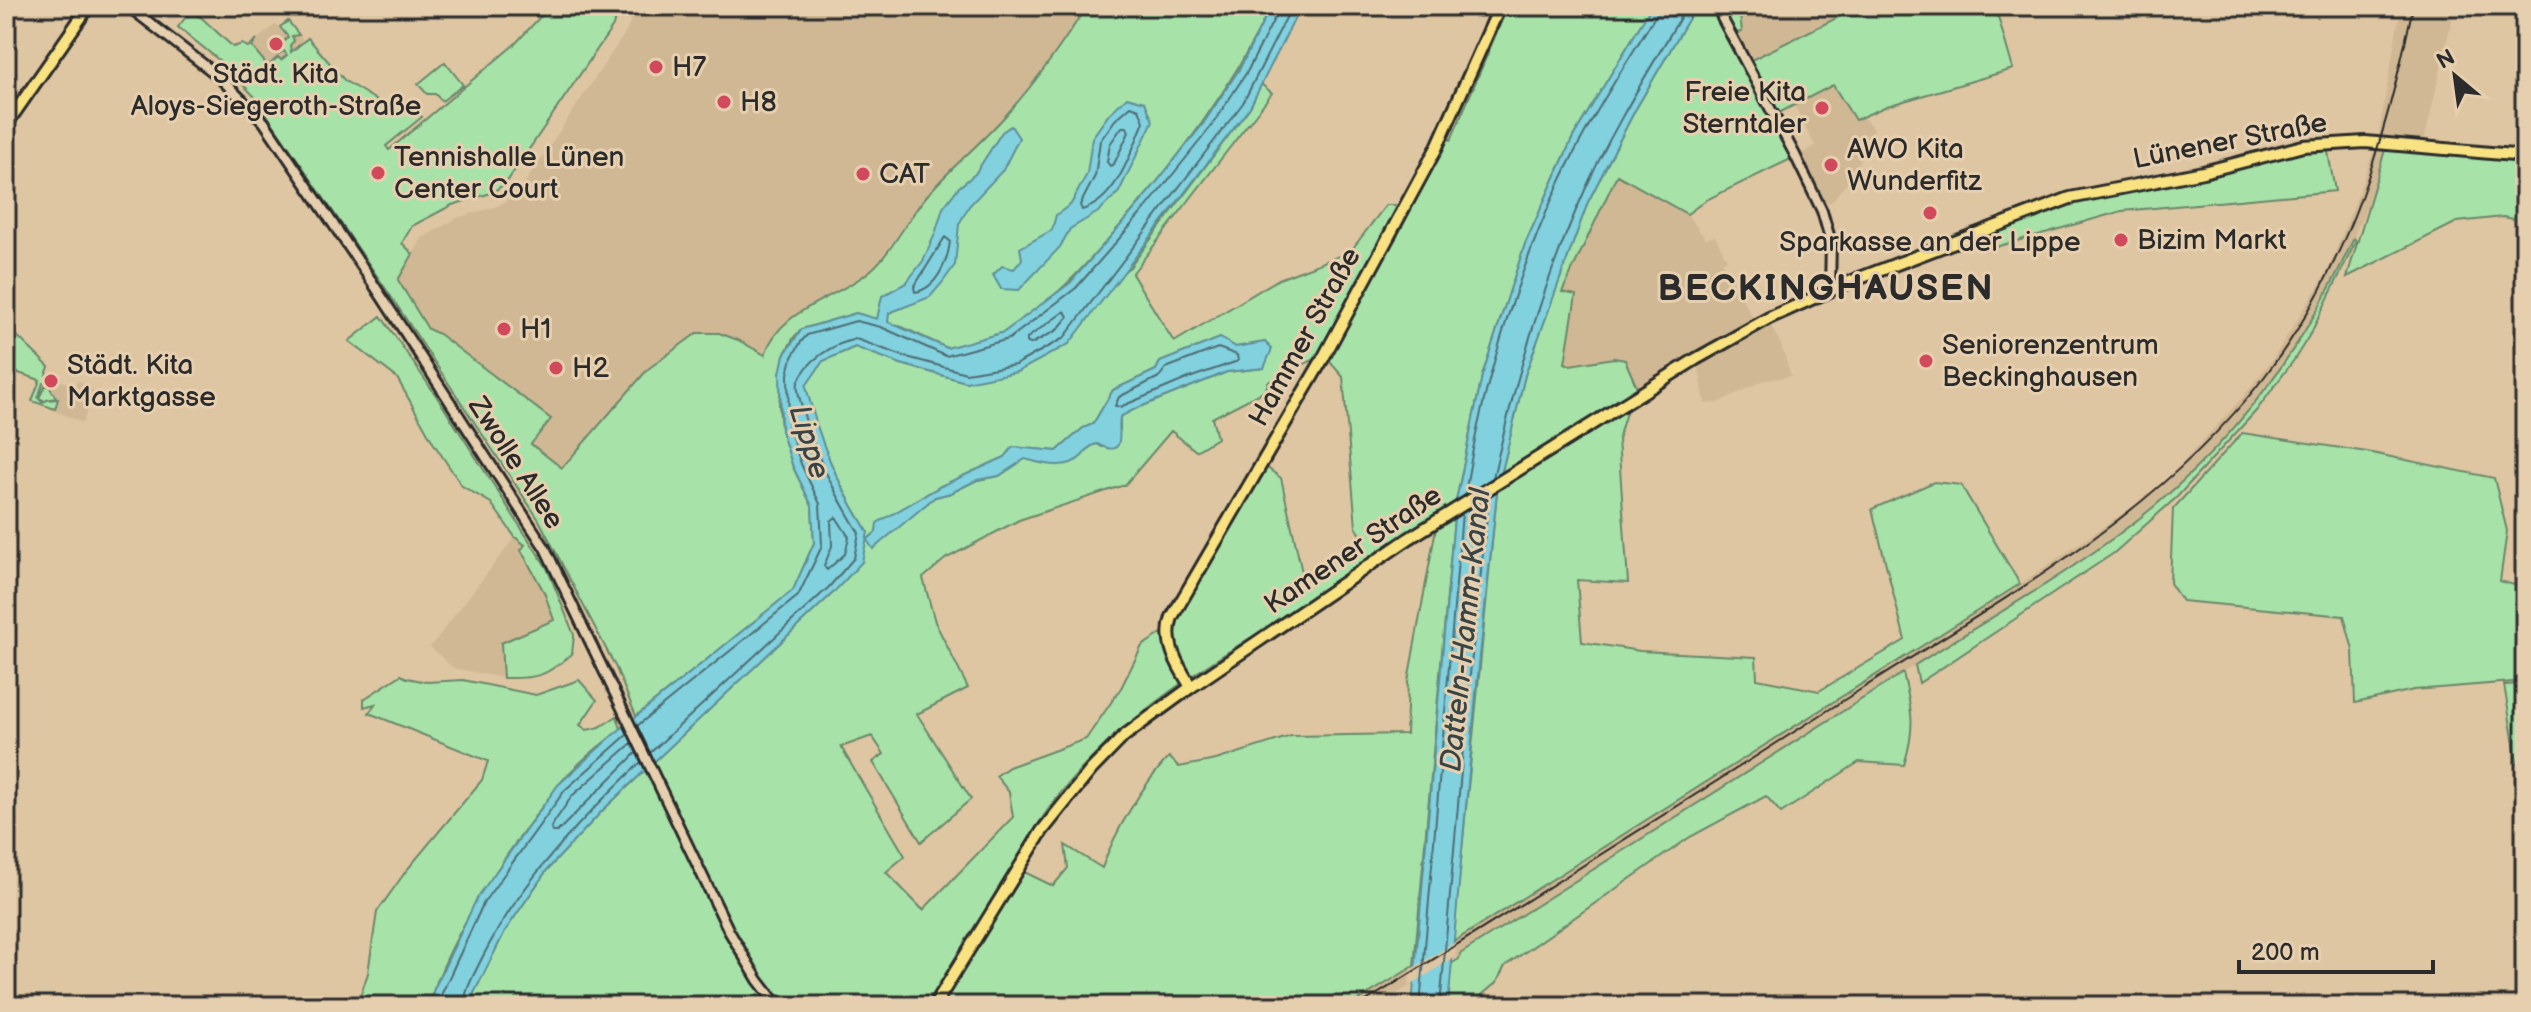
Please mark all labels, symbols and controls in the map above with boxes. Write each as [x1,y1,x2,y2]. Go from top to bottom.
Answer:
marker: Städt. Kita Aloys-Siegeroth-Straße [267,35,285,53]
north arrow [2415,36,2495,116]
text: N [2432,44,2460,76]
place label: H7 [672,51,706,84]
place label: Städt. Kita Aloys-Siegeroth-Straße [131,58,421,123]
marker: H7 [647,58,665,76]
place label: Freie Kita Sterntaler [1682,76,1807,141]
place label: H8 [740,86,777,119]
marker: H8 [715,93,733,111]
marker: Freie Kita Sterntaler [1813,99,1831,117]
street label: Lünener Straße [2130,106,2330,176]
place label: AWO Kita Wunderfitz [1847,133,1982,198]
place label: Tennishalle Lünen Center Court [394,141,624,206]
marker: AWO Kita Wunderfitz [1822,156,1840,174]
place label: CAT [879,158,930,191]
marker: Tennishalle Lünen Center Court [369,164,387,182]
marker: CAT [854,165,872,183]
marker: Sparkasse an der Lippe [1921,204,1939,222]
place label: Bizim Markt [2137,224,2287,257]
place label: Sparkasse an der Lippe [1779,226,2081,259]
marker: Bizim Markt [2112,231,2130,249]
street label: Hammer Straße [1242,242,1368,432]
district label: BECKINGHAUSEN [1658,268,1994,311]
place label: H1 [520,313,551,346]
marker: H1 [495,320,513,338]
place label: Seniorenzentrum Beckinghausen [1942,329,2159,394]
place label: Städt. Kita Marktgasse [67,349,216,414]
place label: H2 [572,352,609,385]
marker: Seniorenzentrum Beckinghausen [1917,352,1935,370]
marker: H2 [547,359,565,377]
marker: Städt. Kita Marktgasse [42,372,60,390]
street label: Zwolle Allee [461,390,571,535]
water label: Lippe [781,401,837,483]
street label: Kamener Straße [1258,479,1448,621]
water label: Datteln-Hamm-Kanal [1433,486,1499,773]
scale bar [2239,924,2433,974]
text: 200 m [2251,938,2320,967]

